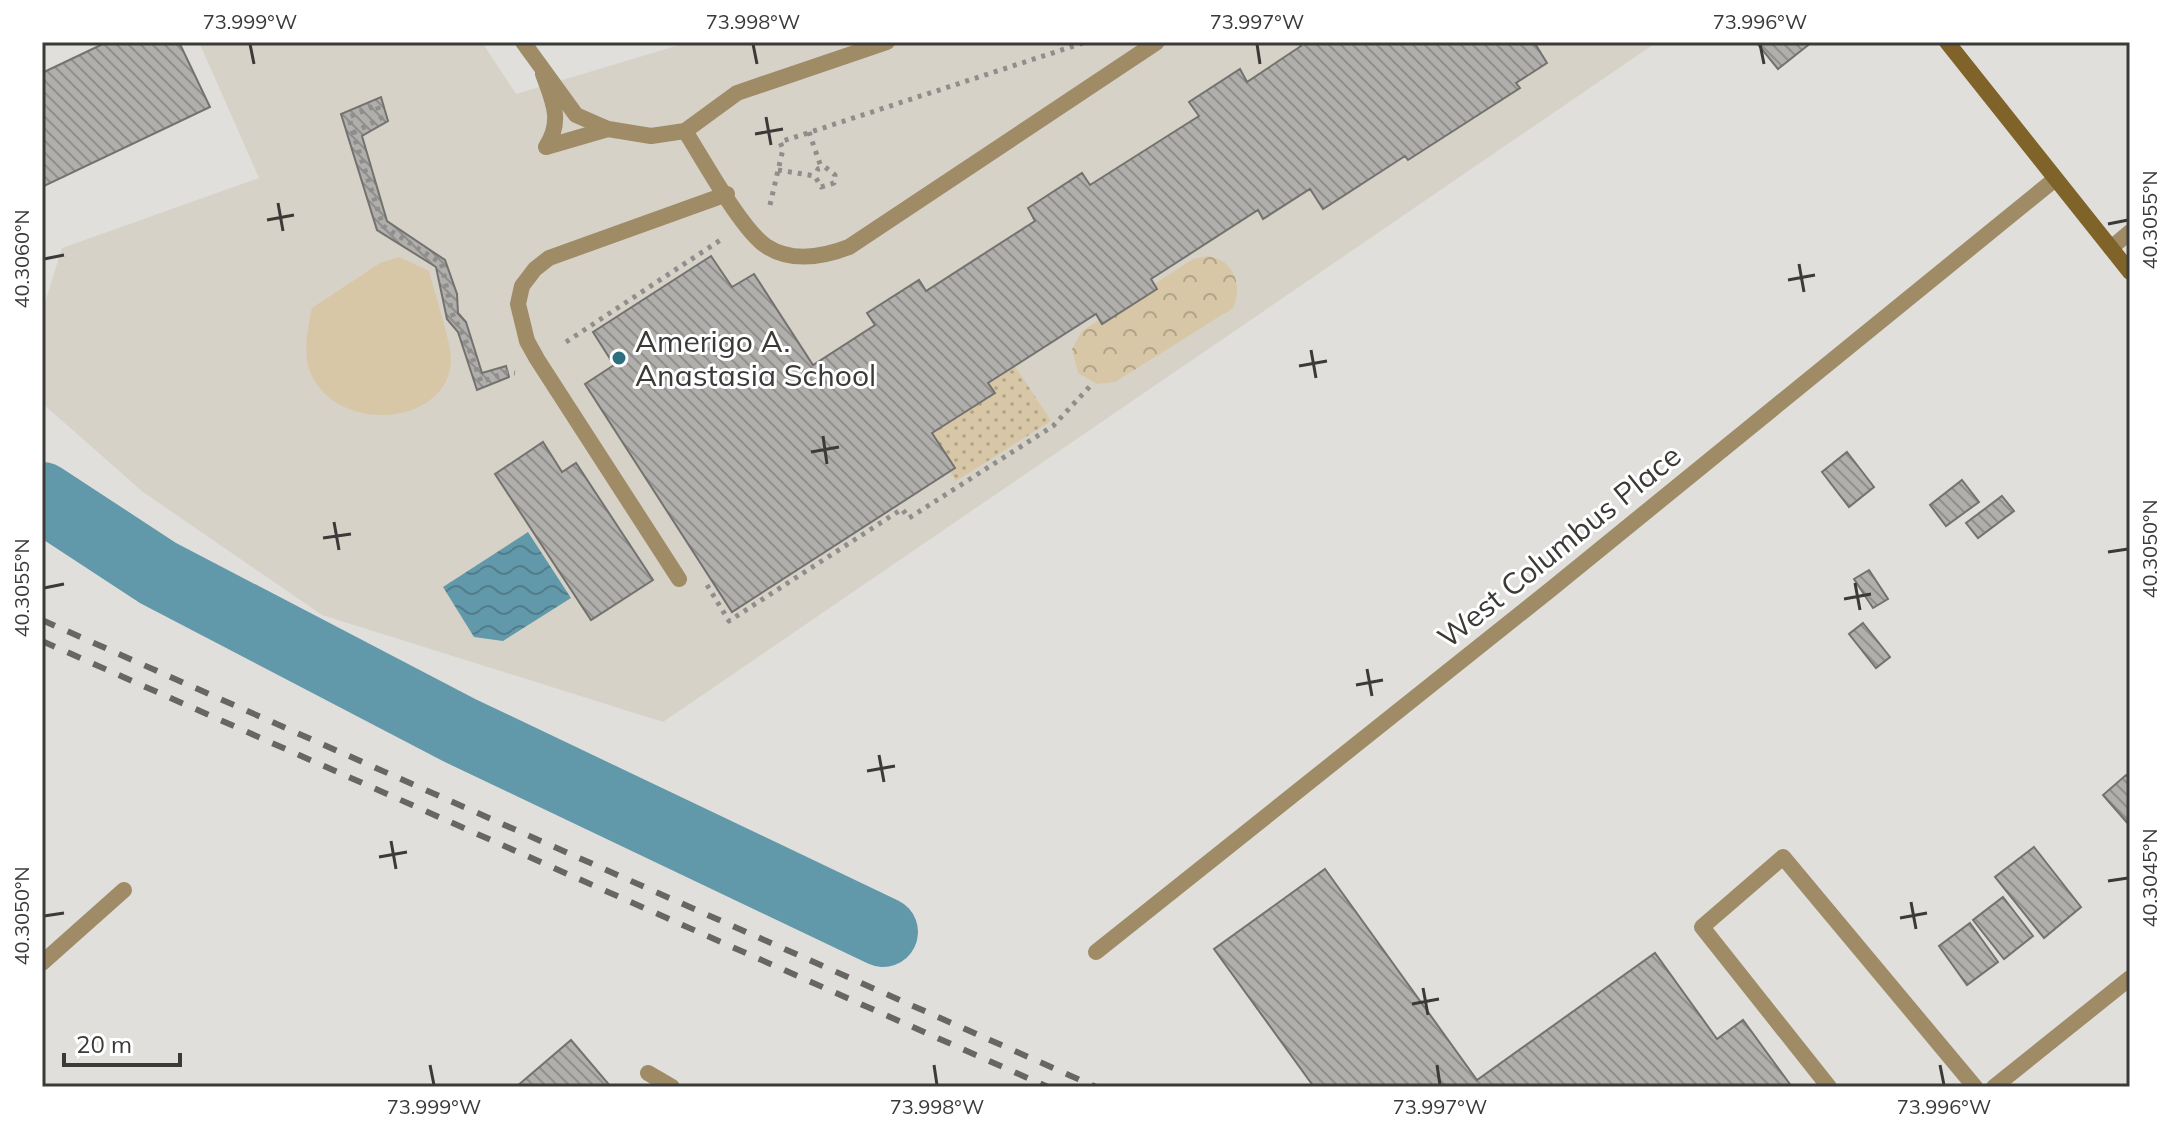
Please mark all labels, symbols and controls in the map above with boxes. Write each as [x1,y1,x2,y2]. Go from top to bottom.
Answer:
text: 73.999°W [203,9,297,34]
text: 73.998°W [706,9,800,34]
text: 73.997°W [1210,9,1304,34]
text: 73.996°W [1713,9,1807,34]
text: 40.3055°N [2137,171,2162,269]
text: 40.3060°N [9,210,34,308]
place label: Amerigo A. Anastasia School [635,322,876,394]
marker: Amerigo A. Anastasia School [610,349,628,367]
street label: West Columbus Place [1430,436,1688,656]
text: 40.3050°N [2137,500,2162,598]
text: 40.3055°N [9,539,34,637]
text: 40.3045°N [2137,829,2162,927]
text: 40.3050°N [9,867,34,965]
scale bar [64,1017,180,1067]
text: 20 m [76,1029,132,1059]
text: 73.999°W [387,1094,481,1119]
text: 73.998°W [890,1094,984,1119]
text: 73.997°W [1393,1094,1487,1119]
text: 73.996°W [1897,1094,1991,1119]

